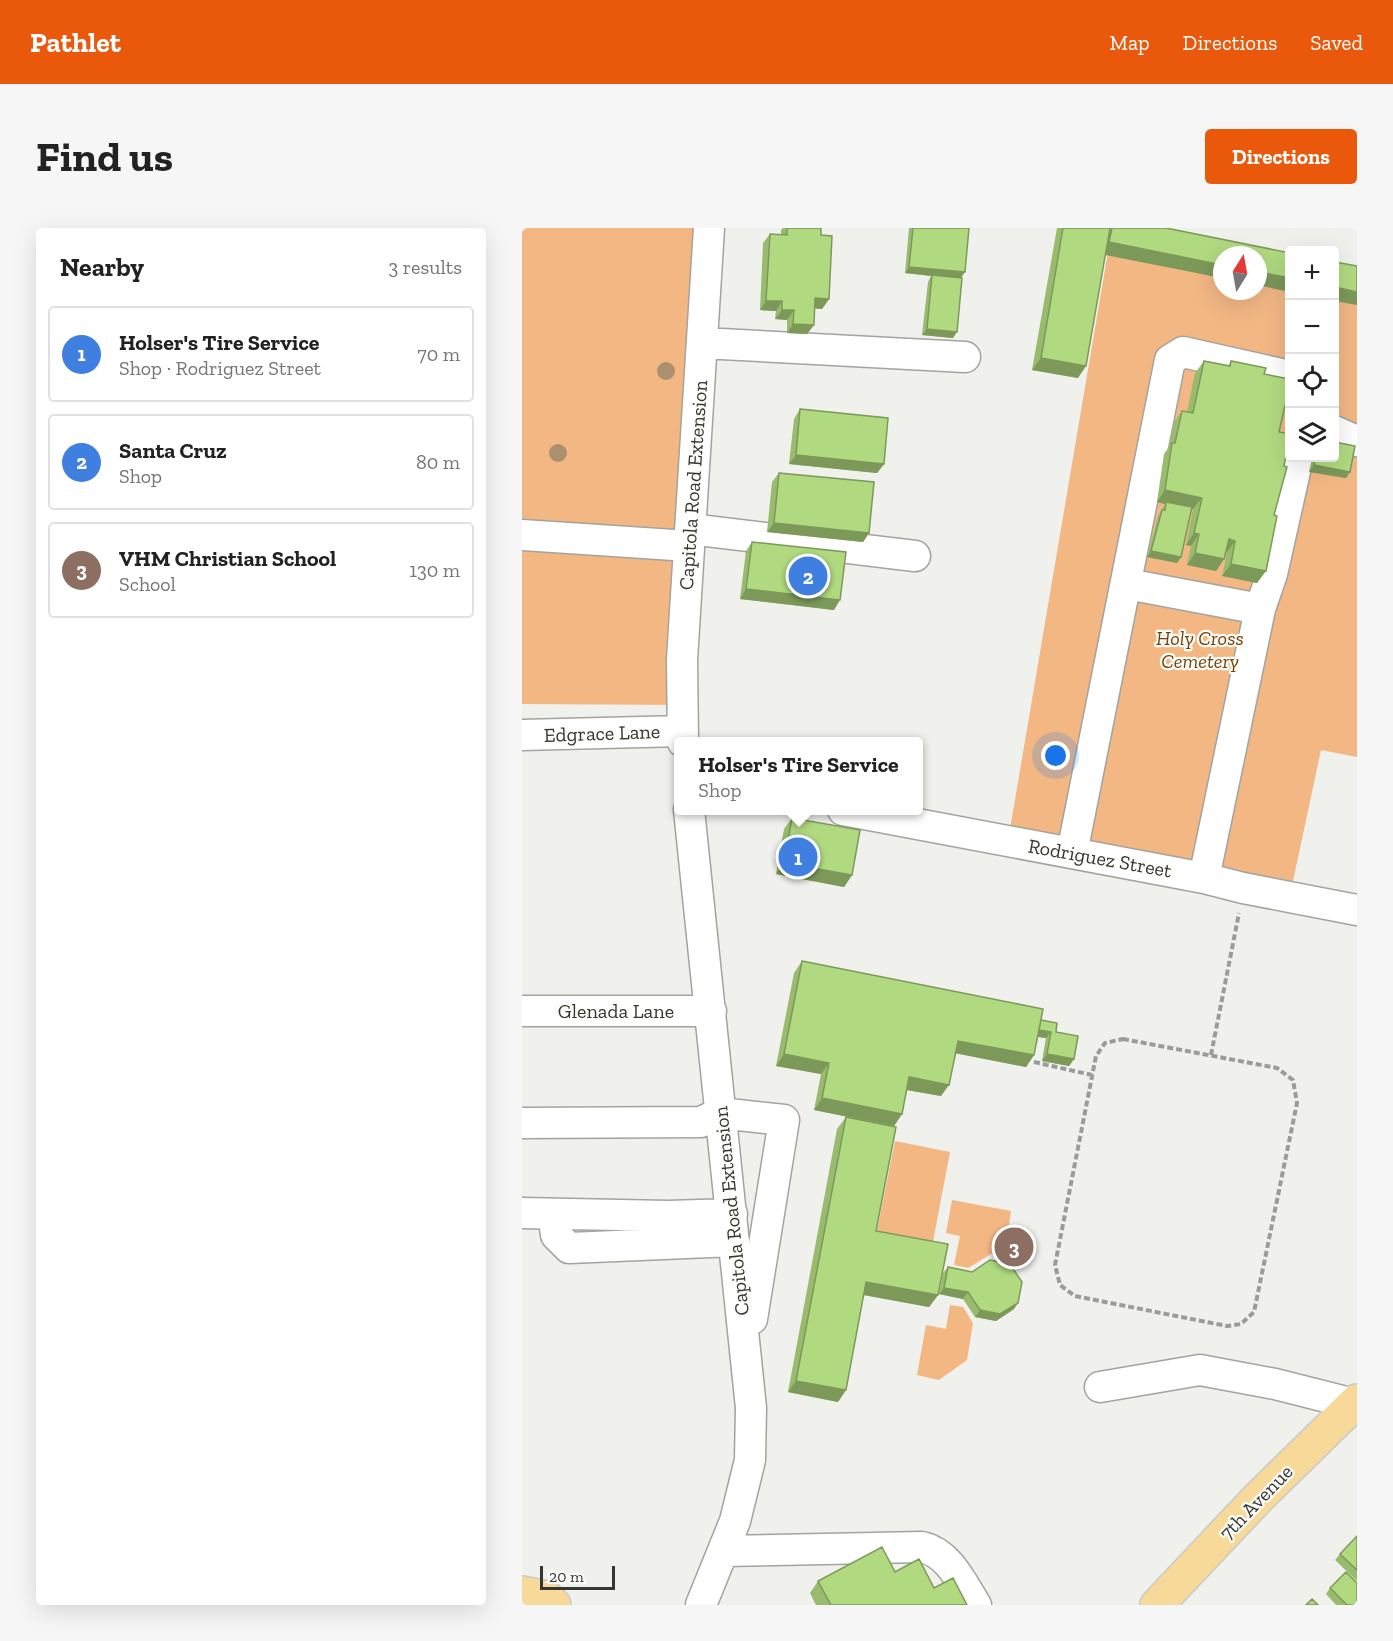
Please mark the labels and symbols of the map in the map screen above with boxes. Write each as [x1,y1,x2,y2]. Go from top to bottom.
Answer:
north arrow [1213,246,1267,300]
street label: Capitola Road Extension [674,379,712,591]
pin: 2 [788,554,828,598]
park label: Holy Cross Cemetery [1156,626,1244,673]
street label: Edgrace Lane [543,719,661,747]
your location [1041,741,1070,770]
pin: 1 [778,834,818,880]
street label: Rodriguez Street [1026,834,1174,883]
street label: Glenada Lane [558,999,674,1023]
street label: Capitola Road Extension [708,1105,754,1317]
pin: 3 [994,1224,1034,1270]
street label: 7th Avenue [1214,1459,1298,1545]
scale bar [540,1563,615,1590]

